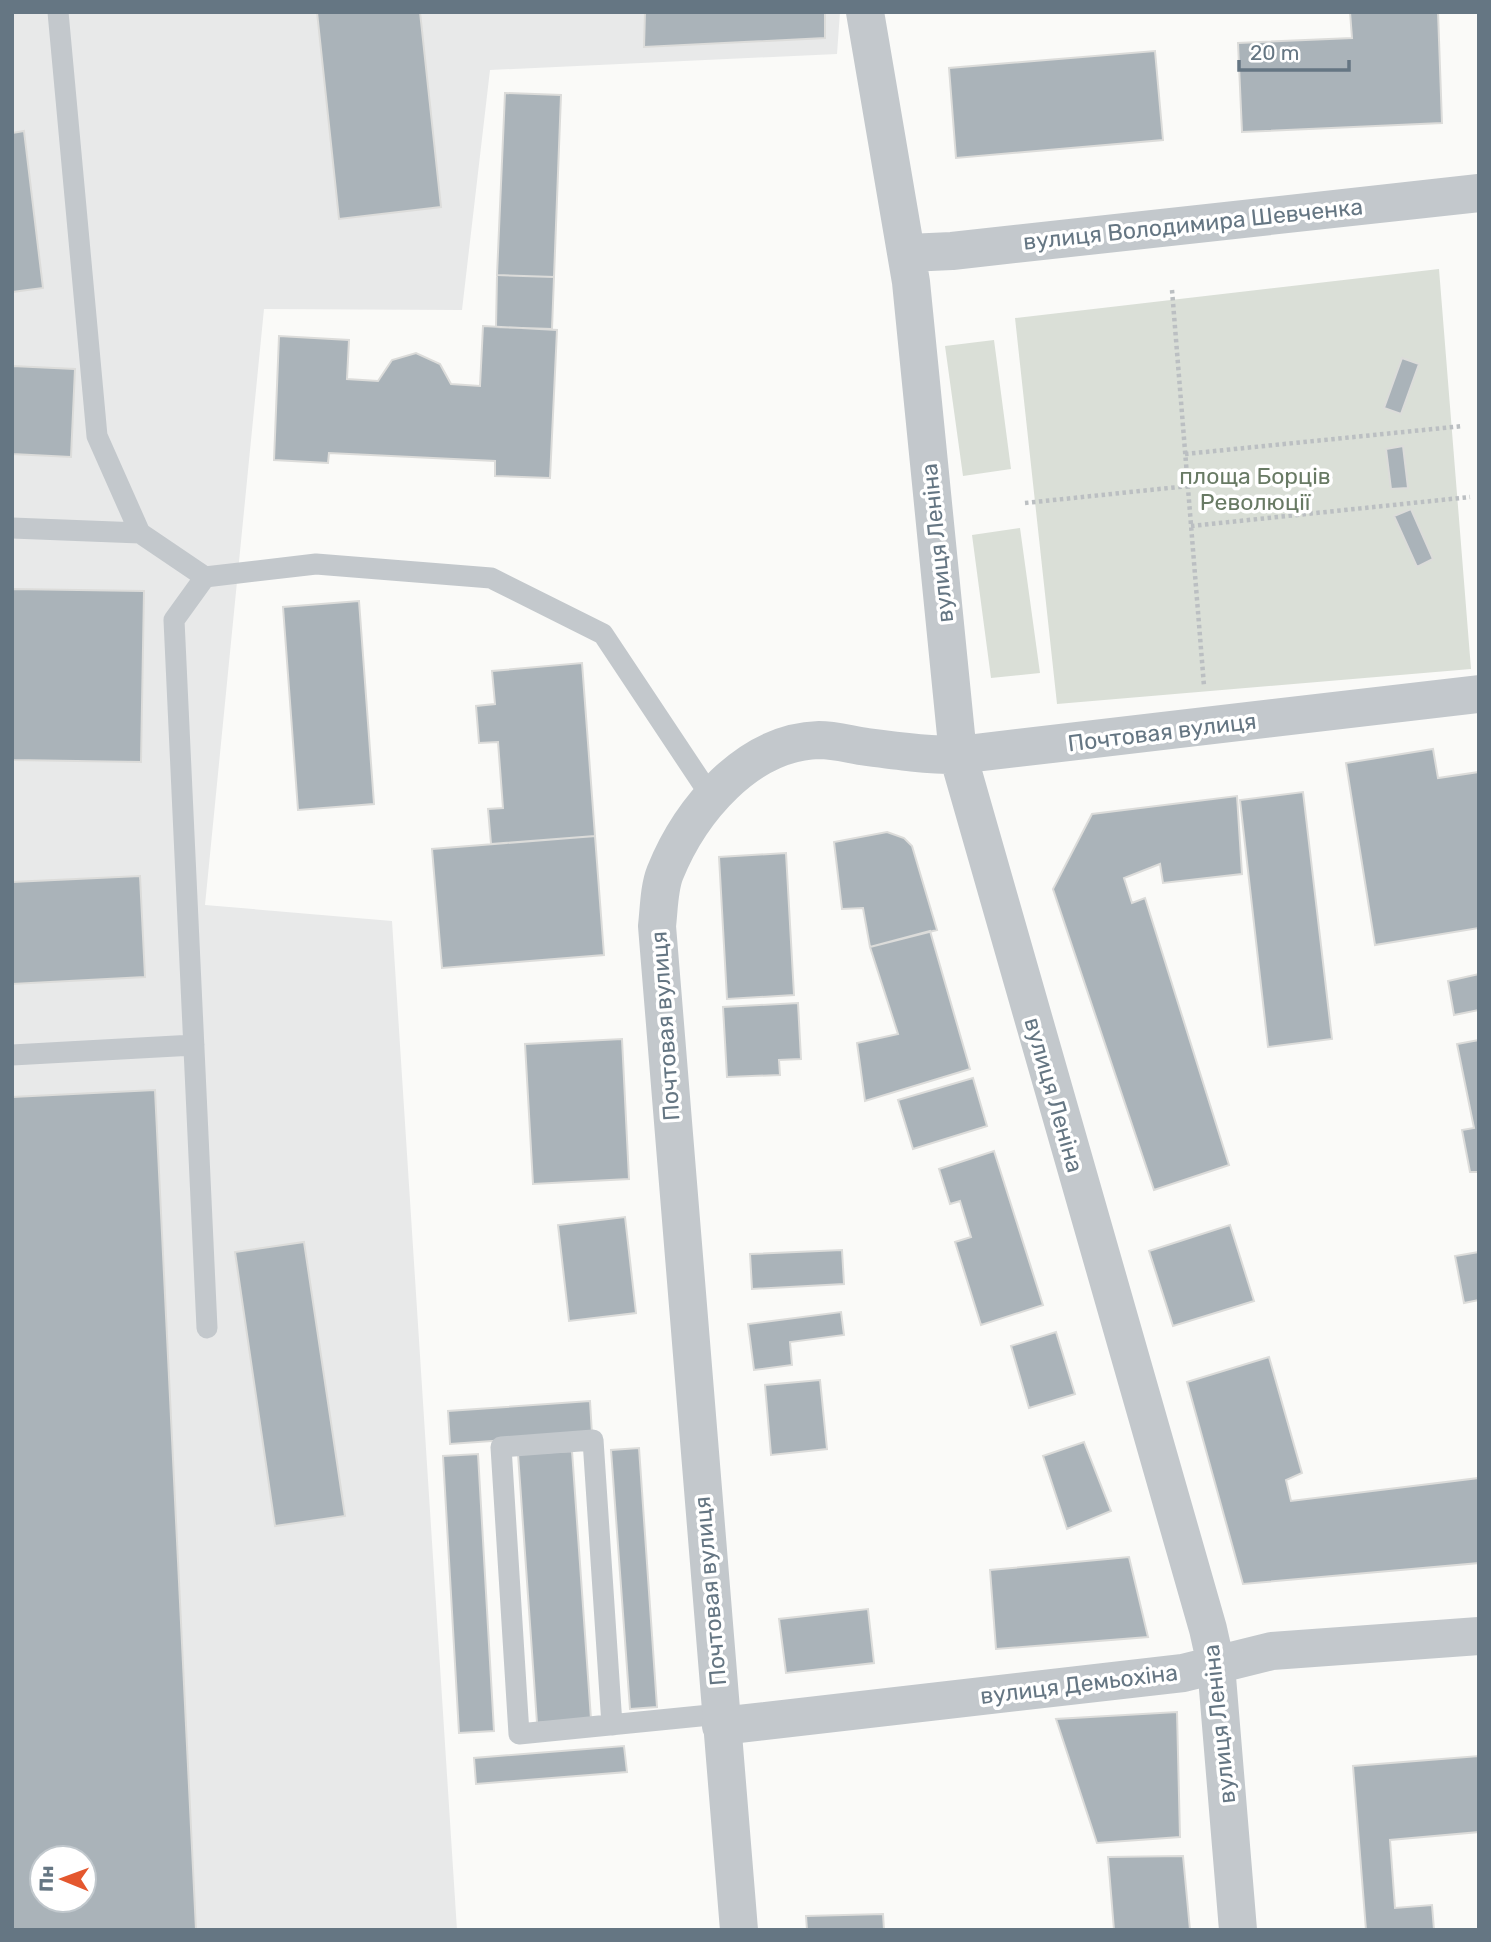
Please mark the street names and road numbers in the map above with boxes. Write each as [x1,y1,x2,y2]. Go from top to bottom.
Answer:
street label: вулиця Володимира Шевченка [1022,192,1364,256]
street label: вулиця Леніна [915,462,959,624]
street label: Почтовая вулиця [1066,707,1258,757]
street label: Почтовая вулиця [644,930,686,1122]
street label: вулиця Леніна [1019,1014,1089,1176]
street label: Почтовая вулиця [688,1495,732,1687]
street label: вулиця Леніна [1197,1643,1241,1805]
street label: вулиця Демьохіна [979,1658,1179,1710]

